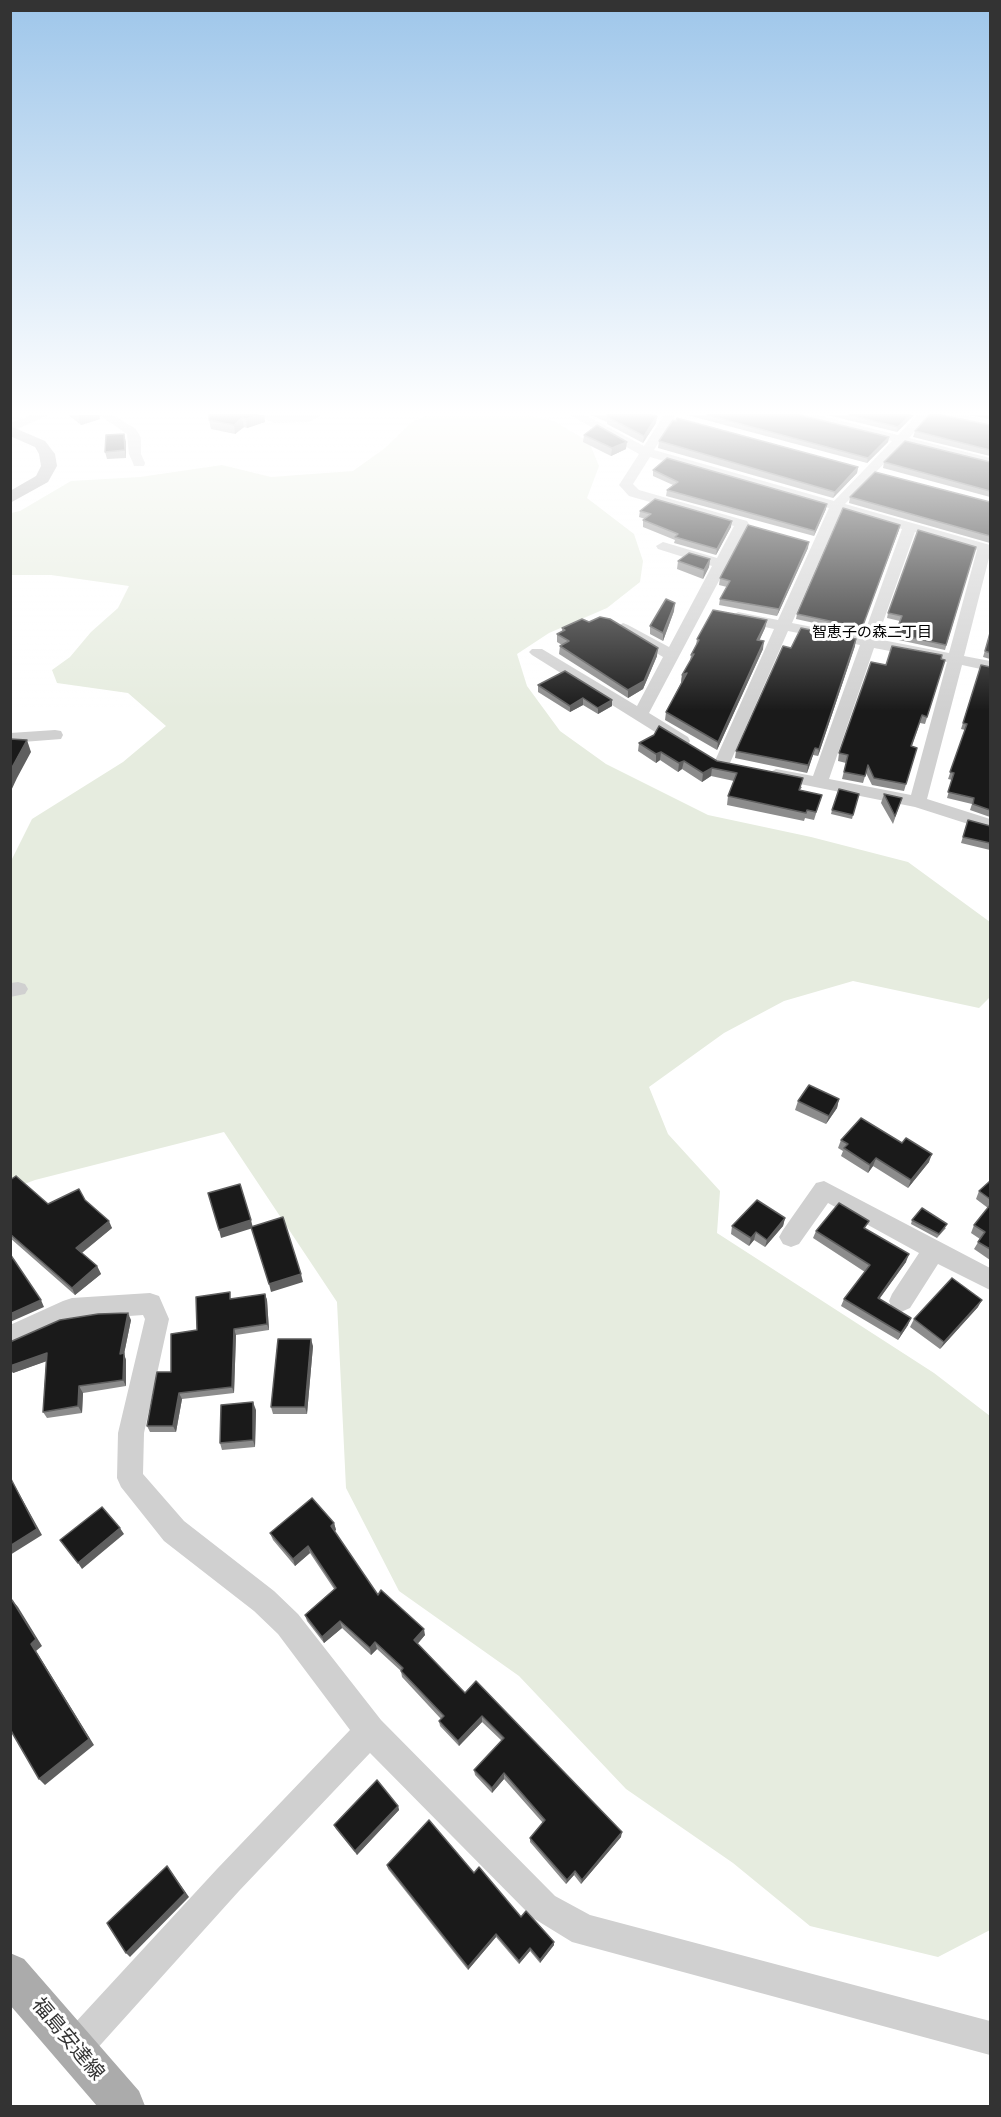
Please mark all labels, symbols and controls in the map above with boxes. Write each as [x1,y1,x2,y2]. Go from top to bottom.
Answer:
district label: 智恵子の森二丁目 [812,624,932,642]
street label: 福島安達線 [26,1994,108,2086]

